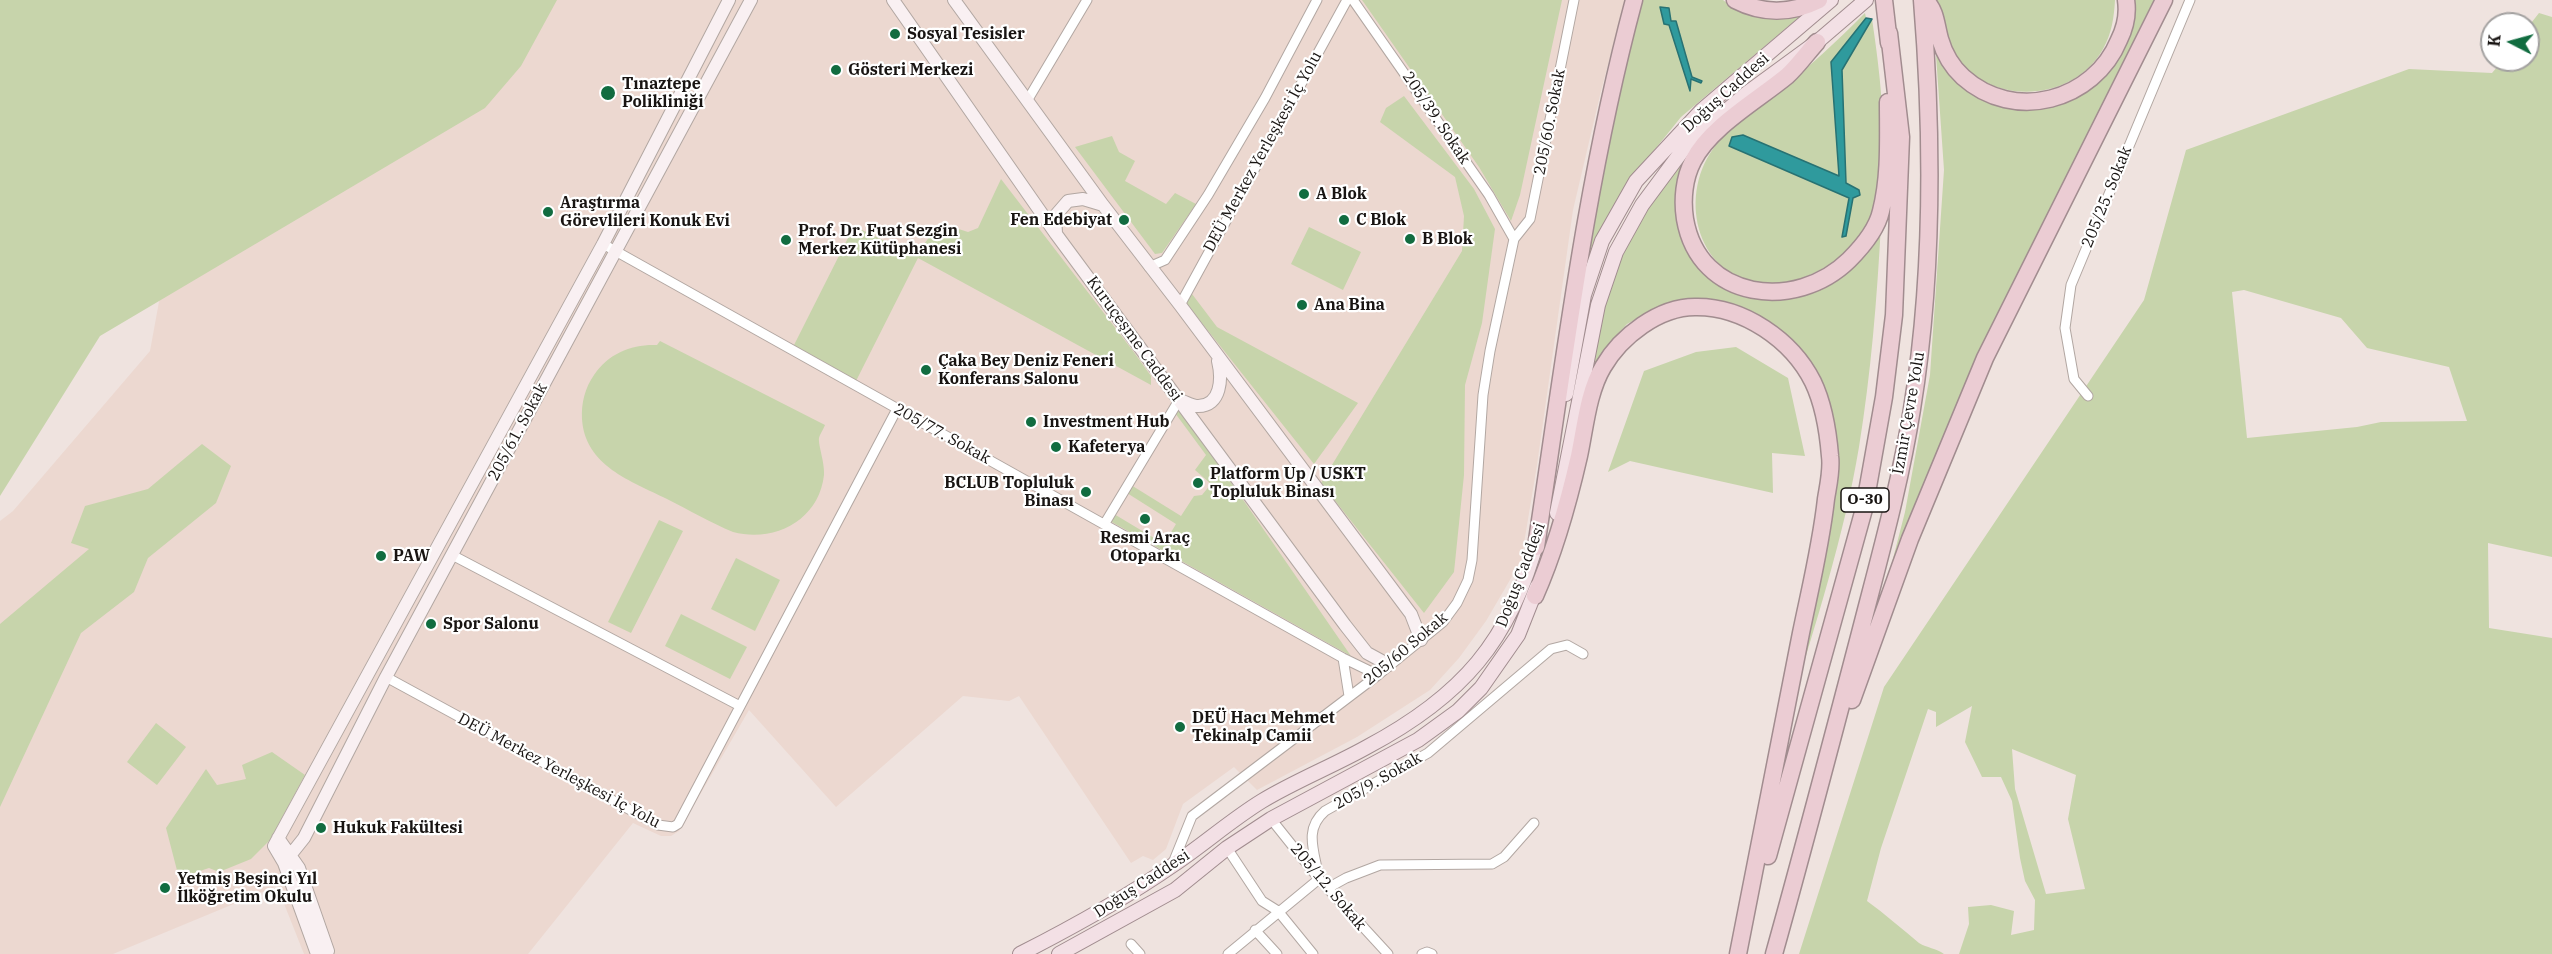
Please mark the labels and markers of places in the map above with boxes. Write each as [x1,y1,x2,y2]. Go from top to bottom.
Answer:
place label: Sosyal Tesisler [907,24,1025,44]
marker: Sosyal Tesisler [888,27,902,41]
place label: Gösteri Merkezi [848,60,973,80]
marker: Gösteri Merkezi [829,63,843,77]
place label: Tınaztepe Polikliniği [622,74,703,112]
marker: Tınaztepe Polikliniği [599,84,617,102]
place label: A Blok [1316,184,1367,204]
marker: A Blok [1297,187,1311,201]
place label: Araştırma Görevlileri Konuk Evi [560,193,730,231]
marker: Araştırma Görevlileri Konuk Evi [541,205,555,219]
place label: Fen Edebiyat [1010,210,1112,230]
place label: C Blok [1356,210,1406,230]
marker: Fen Edebiyat [1117,213,1131,227]
marker: C Blok [1337,213,1351,227]
place label: Prof. Dr. Fuat Sezgin Merkez Kütüphanesi [798,221,961,259]
place label: B Blok [1422,229,1473,249]
marker: B Blok [1403,232,1417,246]
marker: Prof. Dr. Fuat Sezgin Merkez Kütüphanesi [779,233,793,247]
place label: Ana Bina [1314,295,1385,315]
marker: Ana Bina [1295,298,1309,312]
place label: Çaka Bey Deniz Feneri Konferans Salonu [938,351,1114,389]
marker: Çaka Bey Deniz Feneri Konferans Salonu [919,363,933,377]
place label: Investment Hub [1043,412,1170,432]
marker: Investment Hub [1024,415,1038,429]
place label: Kafeterya [1068,437,1145,457]
marker: Kafeterya [1049,440,1063,454]
place label: Platform Up / USKT Topluluk Binası [1210,464,1366,502]
place label: BCLUB Topluluk Binası [944,473,1074,511]
marker: Platform Up / USKT Topluluk Binası [1191,476,1205,490]
marker: BCLUB Topluluk Binası [1079,485,1093,499]
marker: Resmi Araç Otoparkı [1138,512,1152,526]
place label: Resmi Araç Otoparkı [1100,528,1190,566]
place label: PAW [393,546,430,566]
marker: PAW [374,549,388,563]
place label: Spor Salonu [443,614,539,634]
marker: Spor Salonu [424,617,438,631]
place label: DEÜ Hacı Mehmet Tekinalp Camii [1192,708,1335,746]
marker: DEÜ Hacı Mehmet Tekinalp Camii [1173,720,1187,734]
place label: Hukuk Fakültesi [333,818,463,838]
marker: Hukuk Fakültesi [314,821,328,835]
place label: Yetmiş Beşinci Yıl İlköğretim Okulu [177,869,317,907]
marker: Yetmiş Beşinci Yıl İlköğretim Okulu [158,881,172,895]

